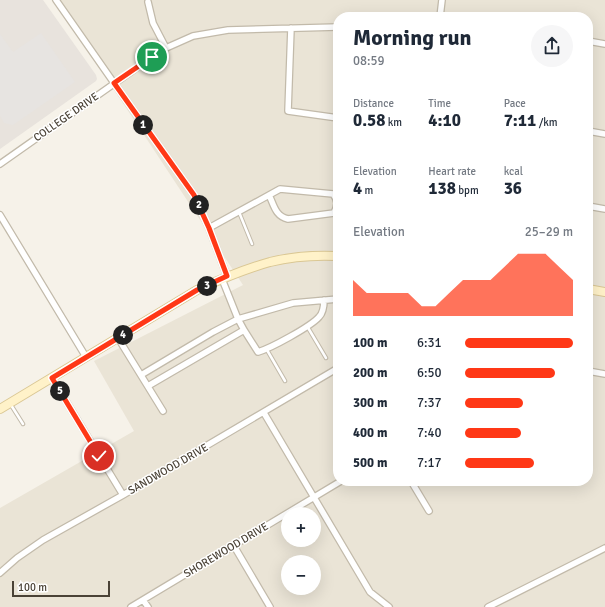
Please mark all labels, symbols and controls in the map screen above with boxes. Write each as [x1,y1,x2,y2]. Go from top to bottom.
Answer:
text: Morning run [353,24,472,51]
button: share [531,25,573,67]
pin [135,40,169,74]
icon: arrive [141,46,163,68]
text: 08:59 [353,53,385,69]
street label: COLLEGE DRIVE [31,90,101,144]
text: Distance [353,97,394,110]
text: Time [428,97,451,110]
text: Pace [504,97,526,110]
text: 0.58 [353,110,385,131]
text: 4:10 [428,110,461,131]
text: 7:11 [504,110,536,131]
pin: 1 [133,115,153,135]
text: km [385,116,402,129]
text: /km [536,116,558,129]
text: 1 [140,118,146,131]
text: Elevation [353,165,397,178]
text: Heart rate [428,165,476,178]
text: kcal [504,165,523,178]
text: 4 [353,178,362,199]
text: 138 [428,178,456,199]
text: 36 [504,178,522,199]
text: m [362,184,373,197]
text: bpm [456,184,479,197]
pin: 2 [189,195,209,215]
text: 2 [196,198,202,211]
text: Elevation [353,224,405,240]
text: 25–29 m [525,224,573,240]
pin: 3 [197,276,217,296]
text: 3 [204,279,210,292]
pin: 4 [113,325,133,345]
text: 4 [120,328,126,341]
text: 100 m [353,335,387,351]
text: 6:31 [417,335,442,351]
text: 200 m [353,365,387,381]
text: 6:50 [417,365,442,381]
pin: 5 [50,381,70,401]
text: 5 [57,384,63,397]
text: 300 m [353,395,387,411]
text: 7:37 [417,395,442,411]
text: 400 m [353,425,387,441]
text: 7:40 [417,425,442,441]
pin [82,439,116,473]
street label: SANDWOOD DRIVE [126,441,210,497]
icon: check [88,445,110,467]
text: 500 m [353,455,387,471]
text: 7:17 [417,455,442,471]
map controls [281,507,321,595]
button: + [281,507,321,547]
street label: SHOREWOOD DRIVE [181,520,271,580]
button: − [281,555,321,595]
scale bar [12,579,110,598]
text: 100 m [18,581,47,594]

